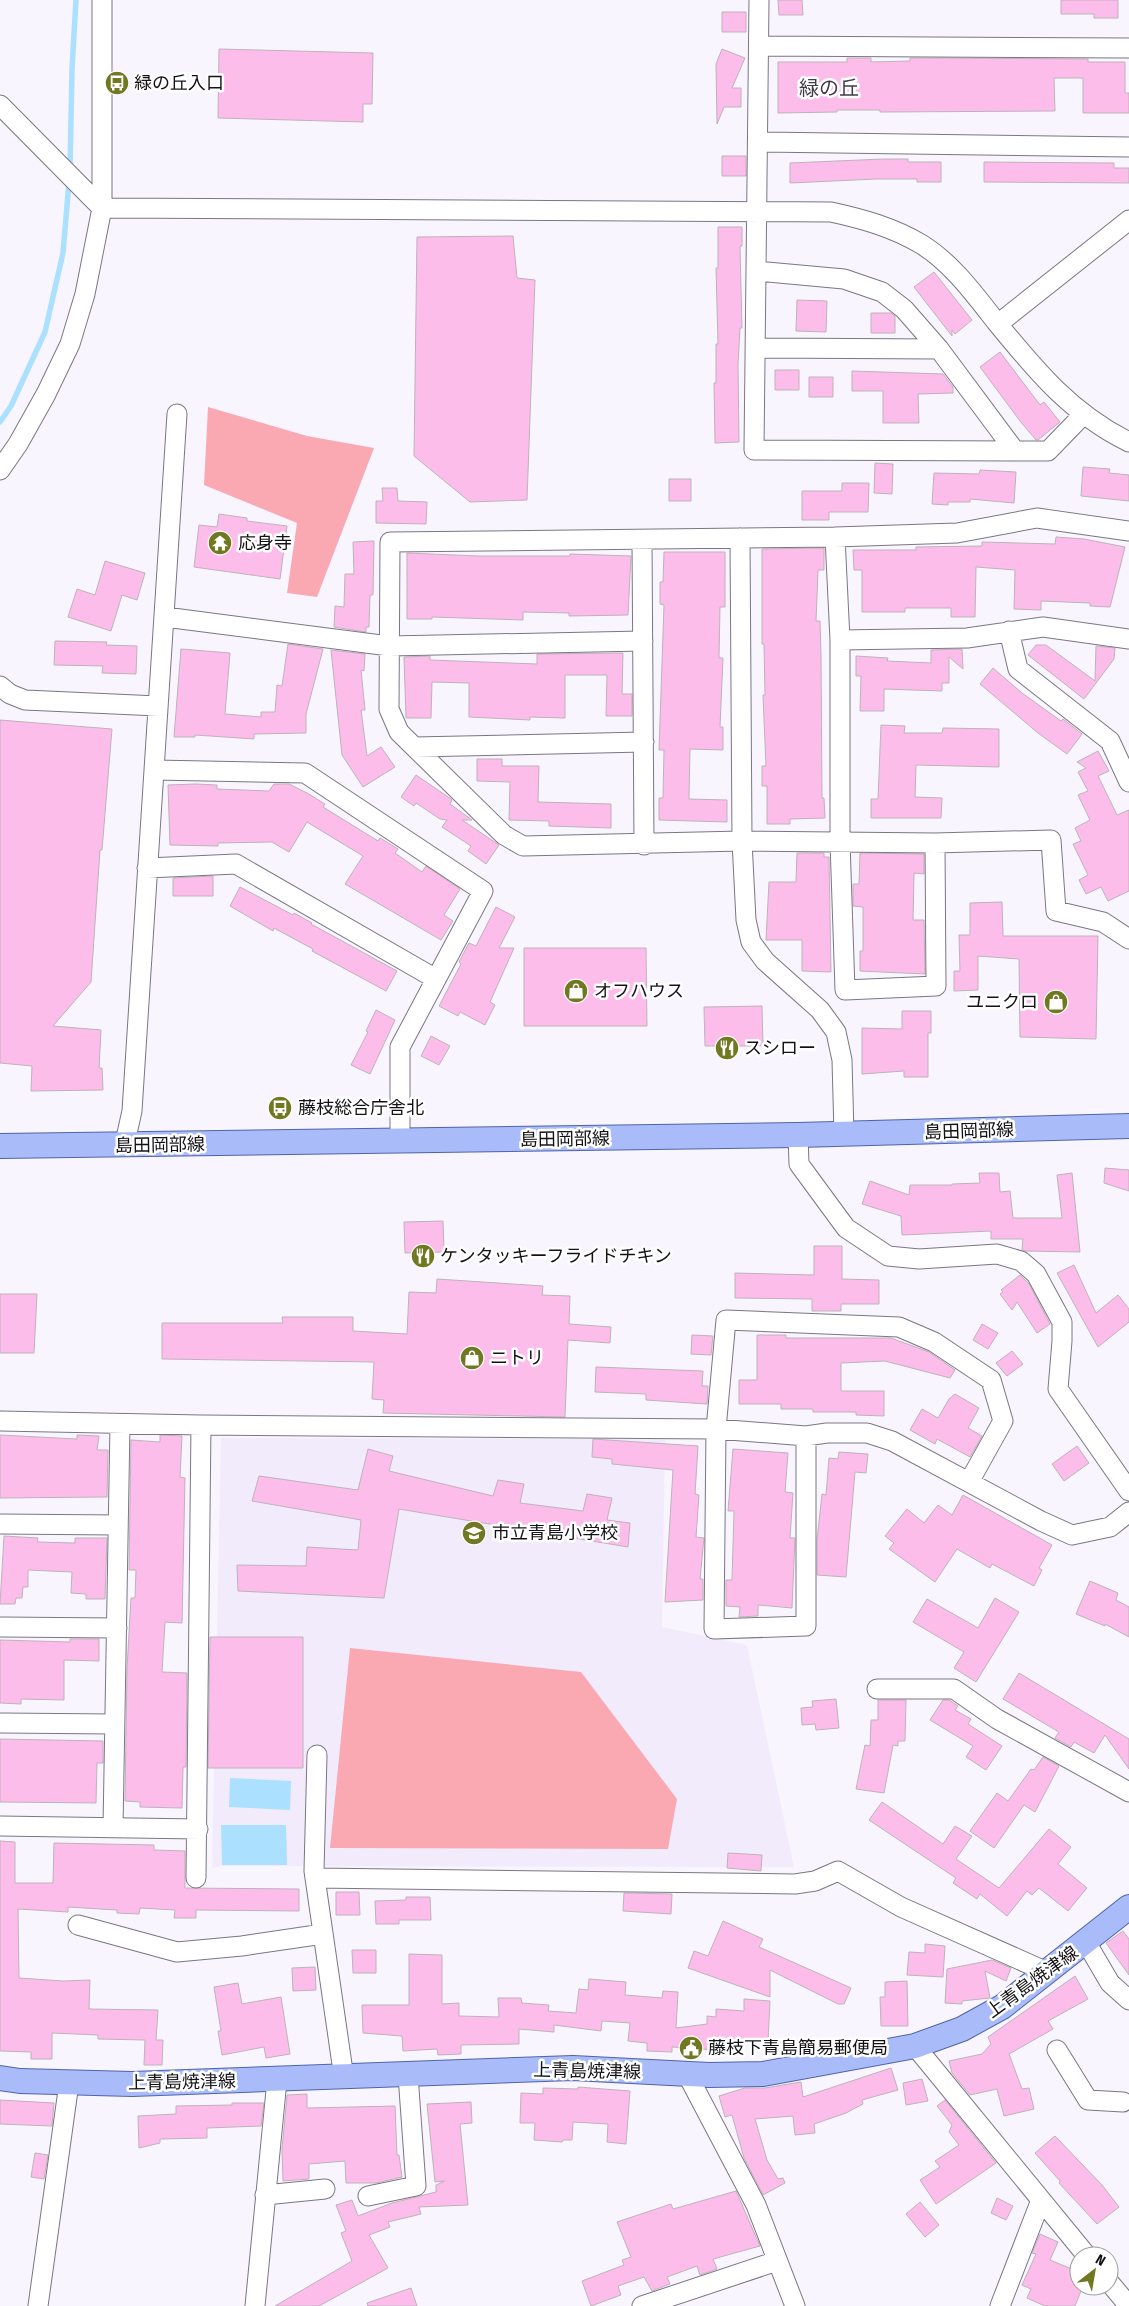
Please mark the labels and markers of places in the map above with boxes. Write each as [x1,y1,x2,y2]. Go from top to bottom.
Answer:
bus stop icon: 緑の丘入口 [104,70,130,96]
place label: 緑の丘入口 [134,72,224,94]
temple icon: 応身寺 [207,530,233,556]
place label: 応身寺 [238,532,292,554]
shop icon: オフハウス [563,978,589,1004]
place label: オフハウス [594,980,684,1002]
shop icon: ユニクロ [1043,989,1069,1015]
place label: ユニクロ [966,991,1038,1013]
restaurant icon: スシロー [714,1035,740,1061]
place label: スシロー [744,1037,816,1059]
bus stop icon: 藤枝総合庁舎北 [267,1095,293,1121]
place label: 藤枝総合庁舎北 [298,1097,424,1119]
restaurant icon: ケンタッキーフライドチキン [410,1243,436,1269]
place label: ケンタッキーフライドチキン [440,1245,672,1267]
shop icon: ニトリ [459,1345,485,1371]
place label: ニトリ [490,1347,544,1369]
school or university icon: 市立青島小学校 [461,1520,487,1546]
place label: 市立青島小学校 [492,1522,618,1544]
public building icon: 藤枝下青島簡易郵便局 [678,2035,704,2061]
place label: 藤枝下青島簡易郵便局 [708,2037,888,2059]

